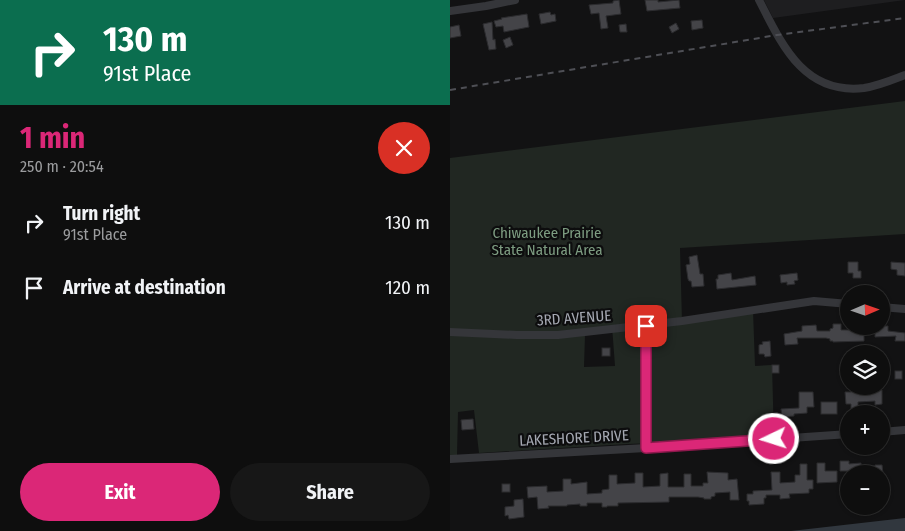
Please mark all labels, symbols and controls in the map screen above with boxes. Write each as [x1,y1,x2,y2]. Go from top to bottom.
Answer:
text: 130 m [103,18,187,60]
icon: right [20,20,85,85]
text: 91st Place [103,60,191,87]
text: 1 min [20,120,85,156]
button: close [378,122,430,174]
text: 250 m · 20:54 [20,157,104,176]
text: Turn right [63,202,140,225]
icon: right [20,209,48,237]
text: 130 m [385,211,430,234]
park label: Chiwaukee Prairie State Natural Area [491,224,603,259]
text: 91st Place [63,225,127,244]
icon: arrive [20,274,48,302]
text: Arrive at destination [63,276,226,299]
text: 120 m [385,276,430,299]
north arrow [840,285,890,335]
map controls [840,285,890,515]
pin [625,305,667,347]
street label: 3RD AVENUE [536,306,612,330]
icon: arrive [632,312,660,340]
button: layers [840,345,890,395]
button: + [840,405,890,455]
position arrow [747,412,799,464]
street label: LAKESHORE DRIVE [519,426,629,450]
button: Exit [20,463,220,521]
button: Share [230,463,430,521]
button: − [840,465,890,515]

